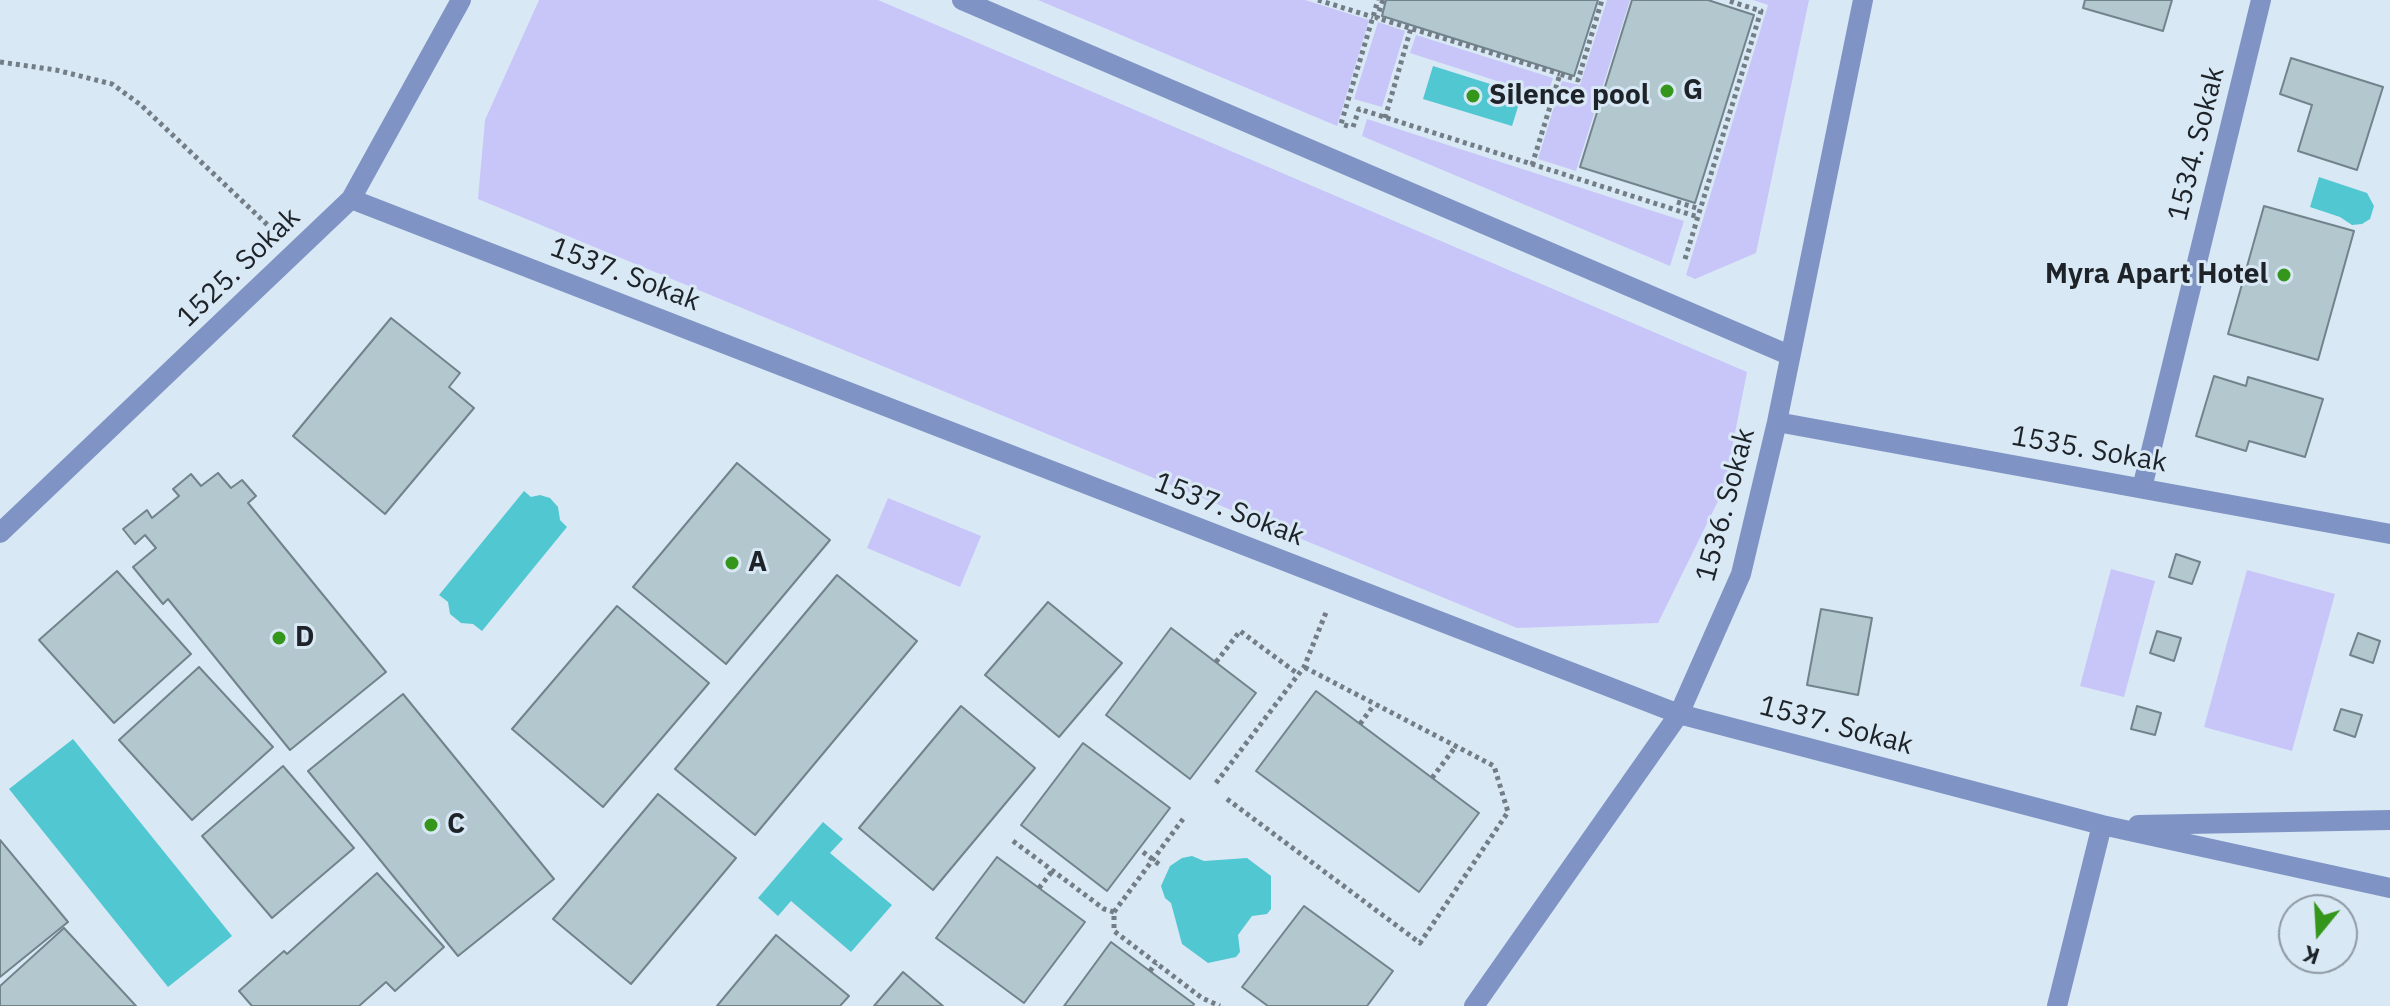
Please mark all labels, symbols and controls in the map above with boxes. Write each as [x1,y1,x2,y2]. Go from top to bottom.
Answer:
street label: 1534. Sokak [2162,63,2232,225]
place label: G [1683,74,1703,108]
place label: Silence pool [1489,79,1649,113]
marker: G [1658,82,1676,100]
marker: Silence pool [1464,87,1482,105]
street label: 1525. Sokak [171,201,307,335]
street label: 1537. Sokak [545,231,705,319]
place label: Myra Apart Hotel [2045,258,2268,292]
marker: Myra Apart Hotel [2275,266,2293,284]
street label: 1535. Sokak [2008,420,2170,480]
street label: 1536. Sokak [1689,424,1763,586]
street label: 1537. Sokak [1149,466,1309,554]
place label: A [748,546,767,580]
marker: A [723,554,741,572]
place label: D [295,621,315,655]
marker: D [270,629,288,647]
street label: 1537. Sokak [1755,689,1917,763]
place label: C [447,808,465,842]
marker: C [422,816,440,834]
north arrow [2278,894,2358,974]
text: K [2299,939,2323,972]

